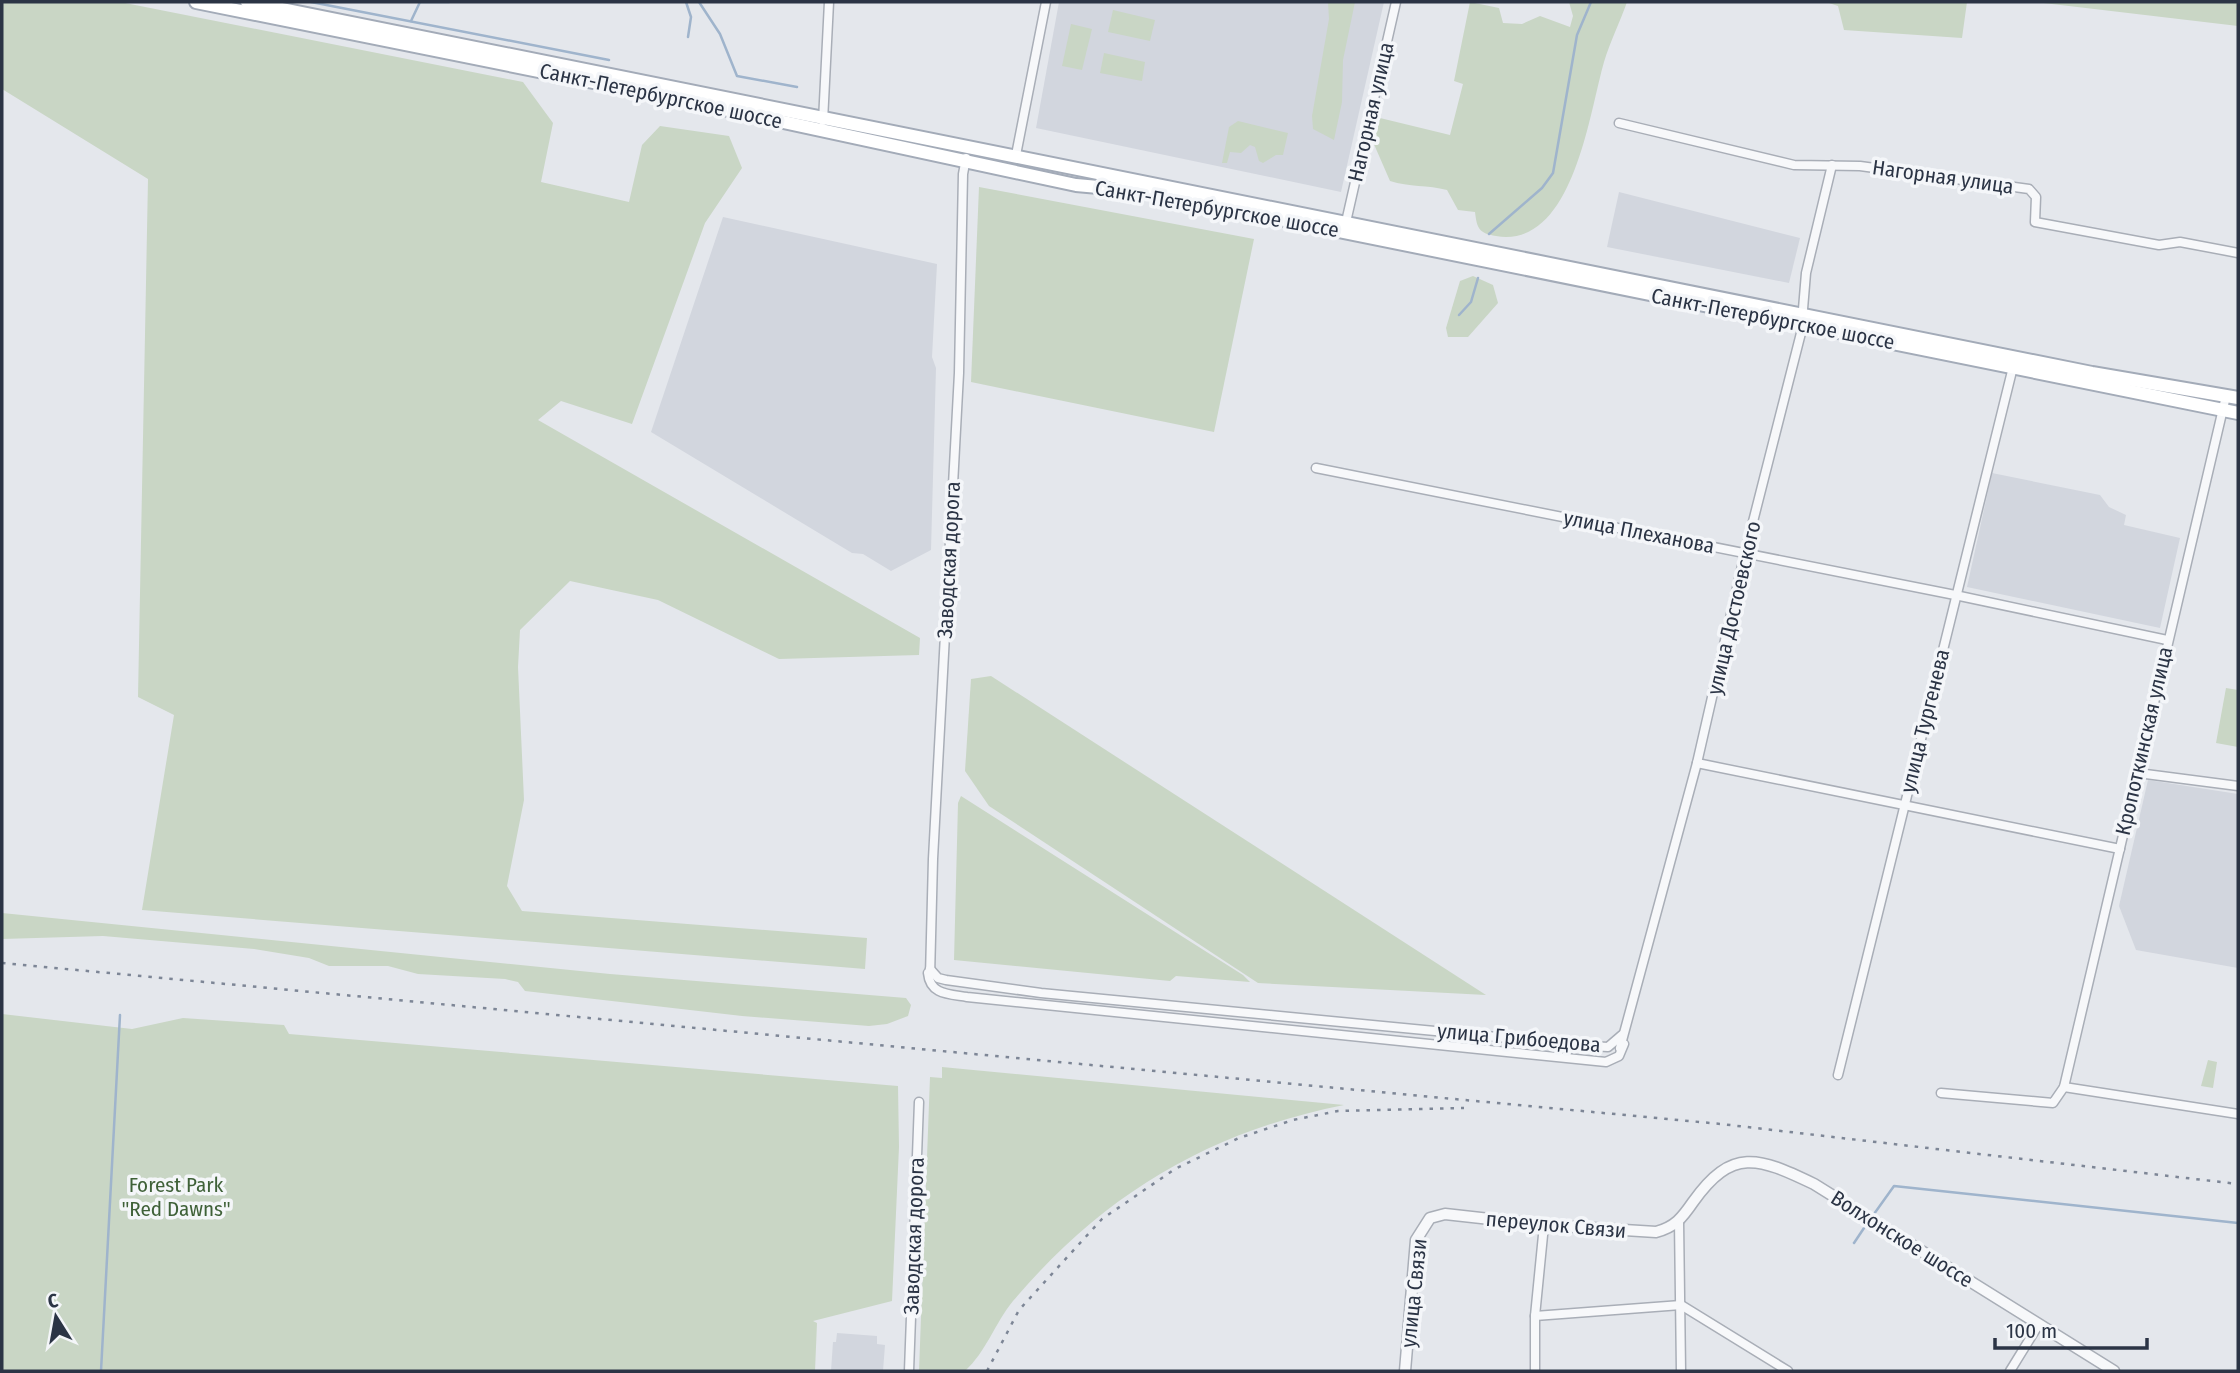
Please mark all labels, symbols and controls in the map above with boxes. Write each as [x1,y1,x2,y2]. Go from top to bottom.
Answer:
street label: Нагорная улица [1342,40,1400,184]
street label: Санкт-Петербургское шоссе [537,58,785,134]
street label: Нагорная улица [1871,154,2015,200]
street label: Санкт-Петербургское шоссе [1093,175,1341,243]
street label: Санкт-Петербургское шоссе [1649,283,1897,355]
street label: Заводская дорога [932,481,966,639]
street label: улица Плеханова [1561,505,1717,559]
street label: улица Достоевского [1701,519,1767,697]
street label: Кропоткинская улица [2110,644,2178,838]
street label: улица Тургенева [1895,646,1955,796]
street label: улица Грибоедова [1436,1018,1602,1058]
street label: Заводская дорога [898,1157,930,1315]
park label: Forest Park "Red Dawns" [121,1172,231,1222]
street label: Волхонское шоссе [1826,1185,1978,1293]
street label: переулок Связи [1485,1206,1627,1244]
street label: улица Связи [1395,1237,1433,1349]
north arrow [21,1282,91,1352]
text: С [46,1289,60,1313]
scale bar [1995,1306,2147,1350]
text: 100 m [2006,1318,2057,1344]

